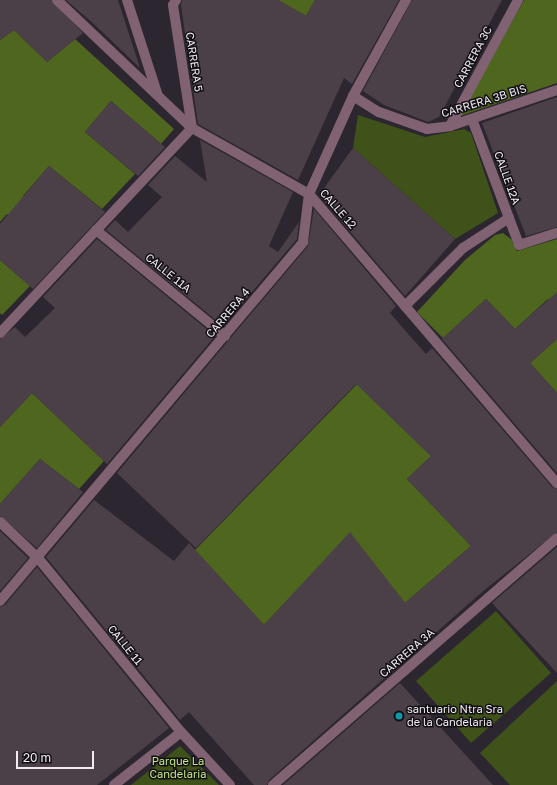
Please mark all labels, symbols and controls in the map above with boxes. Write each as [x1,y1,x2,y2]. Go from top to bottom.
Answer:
street label: CARRERA 3C [451,24,495,90]
street label: CARRERA 5 [183,31,205,93]
street label: CARRERA 3B BIS [440,82,528,120]
street label: CALLE 12A [491,150,523,206]
street label: CALLE 12 [317,186,359,232]
street label: CALLE 11A [143,251,193,295]
street label: CARRERA 4 [203,286,253,340]
street label: CALLE 11 [105,622,145,668]
street label: CARRERA 3A [377,626,437,680]
place label: santuario Ntra Sra de la Candelaria [407,703,503,729]
marker: santuario Ntra Sra de la Candelaria [394,711,404,721]
scale bar [18,743,96,769]
text: 20 m [23,750,51,765]
park label: Parque La Candelaria [150,755,206,781]

